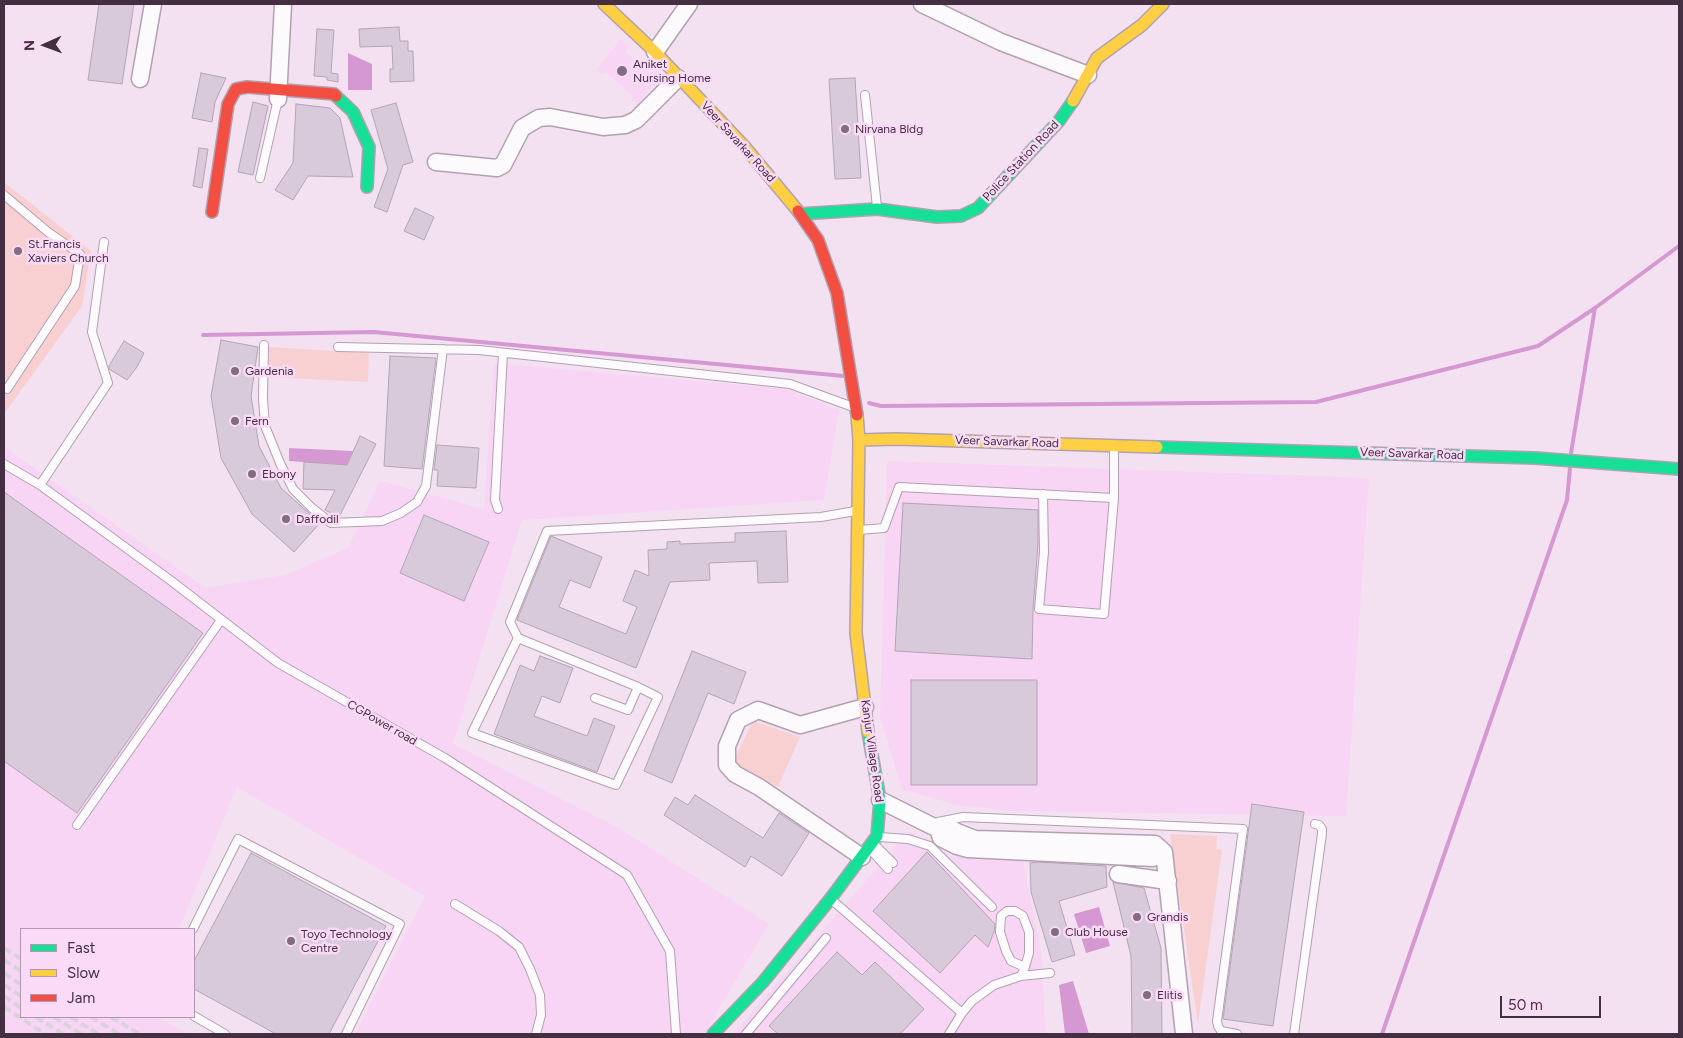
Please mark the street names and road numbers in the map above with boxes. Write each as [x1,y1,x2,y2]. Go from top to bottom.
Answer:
street label: Veer Savarkar Road [698,99,778,185]
street label: Police Station Road [980,118,1062,204]
street label: Veer Savarkar Road [955,433,1059,451]
street label: Veer Savarkar Road [1360,445,1464,463]
street label: CGPower road [344,697,420,749]
street label: Kanjur Village Road [858,699,886,803]

